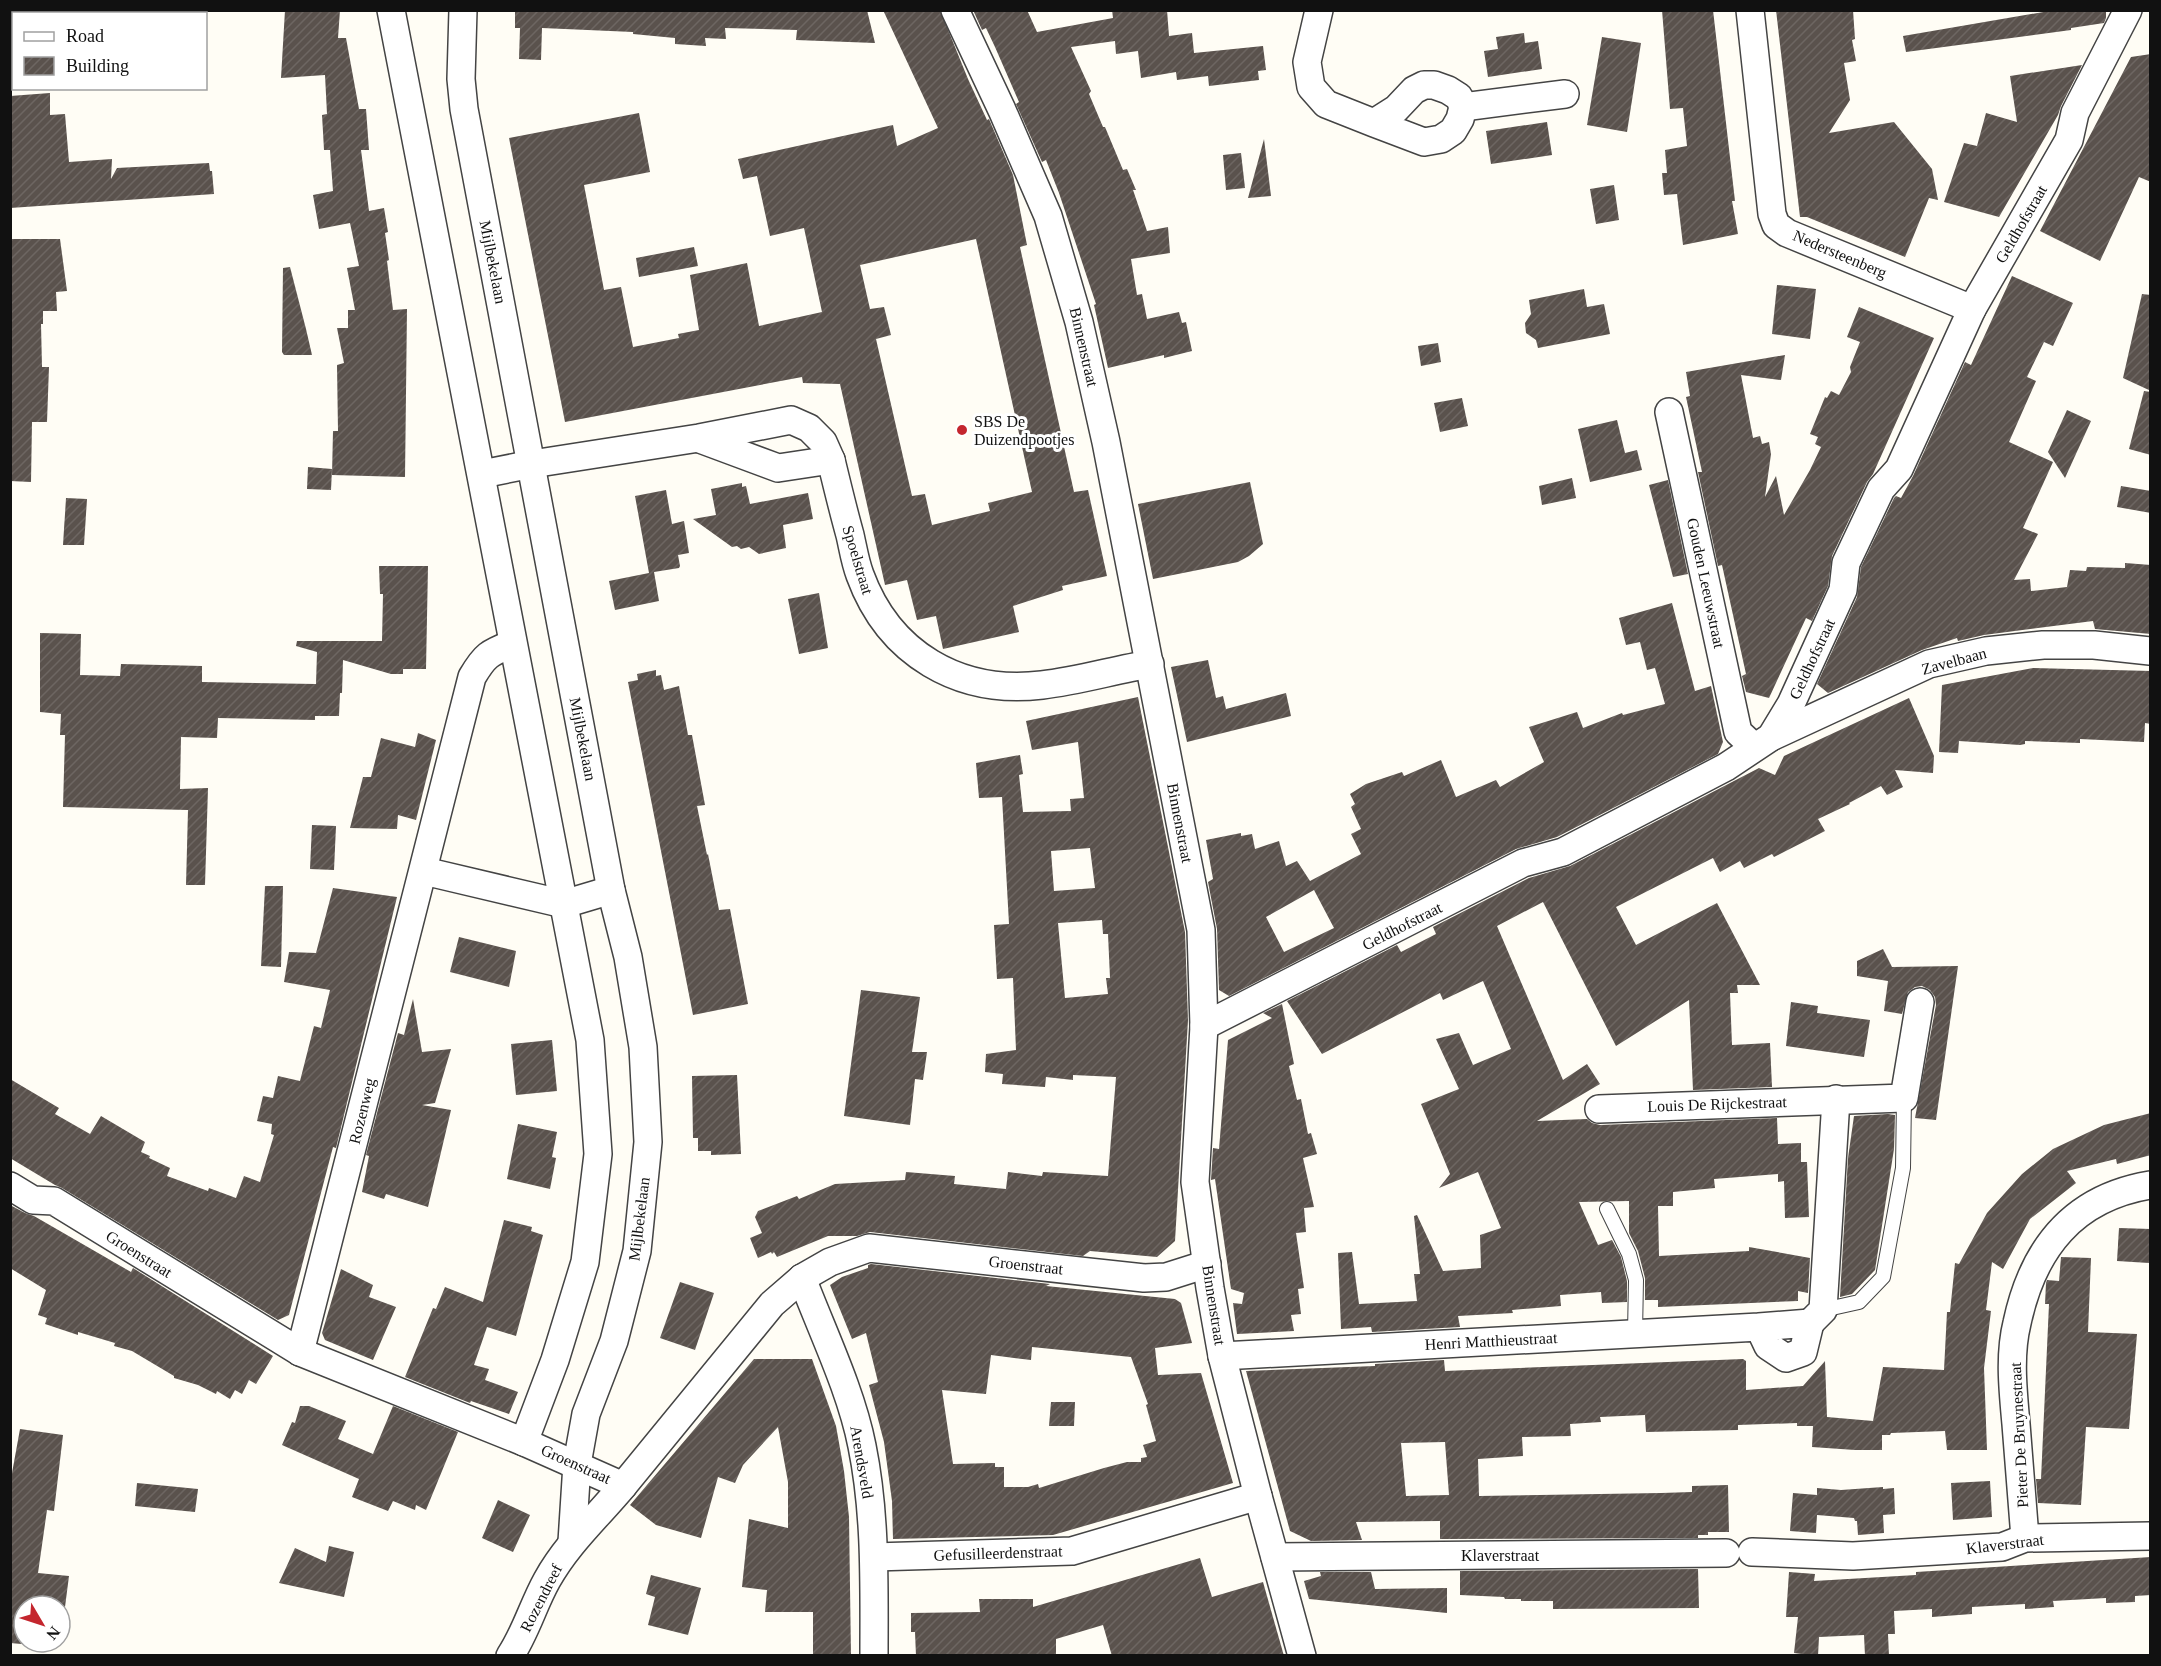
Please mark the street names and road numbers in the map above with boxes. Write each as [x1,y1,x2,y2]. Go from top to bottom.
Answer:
street label: Geldhofstraat [1992,182,2050,266]
street label: Mijlbekelaan [476,219,509,305]
street label: Nedersteenberg [1790,227,1889,282]
street label: Binnenstraat [1067,306,1102,389]
street label: Gouden Leeuwstraat [1684,516,1728,650]
street label: Spoelstraat [839,524,877,597]
street label: Geldhofstraat [1786,615,1838,702]
street label: Zavelbaan [1920,644,1988,678]
street label: Mijlbekelaan [566,696,599,782]
street label: Binnenstraat [1164,782,1196,865]
street label: Geldhofstraat [1359,898,1445,953]
street label: Rozenweg [346,1076,379,1146]
street label: Louis De Rijckestraat [1647,1093,1788,1116]
street label: Mijlbekelaan [625,1176,654,1262]
street label: Groenstraat [103,1227,176,1281]
street label: Groenstraat [988,1253,1065,1277]
street label: Binnenstraat [1199,1264,1229,1347]
street label: Henri Matthieustraat [1424,1329,1558,1353]
street label: Pieter De Bruynestraat [2007,1361,2032,1508]
street label: Arendsveld [847,1424,877,1500]
street label: Groenstraat [538,1441,614,1487]
street label: Klaverstraat [1965,1531,2045,1557]
street label: Gefusilleerdenstraat [933,1542,1063,1564]
street label: Klaverstraat [1461,1547,1540,1564]
street label: Rozendreef [517,1561,566,1635]

